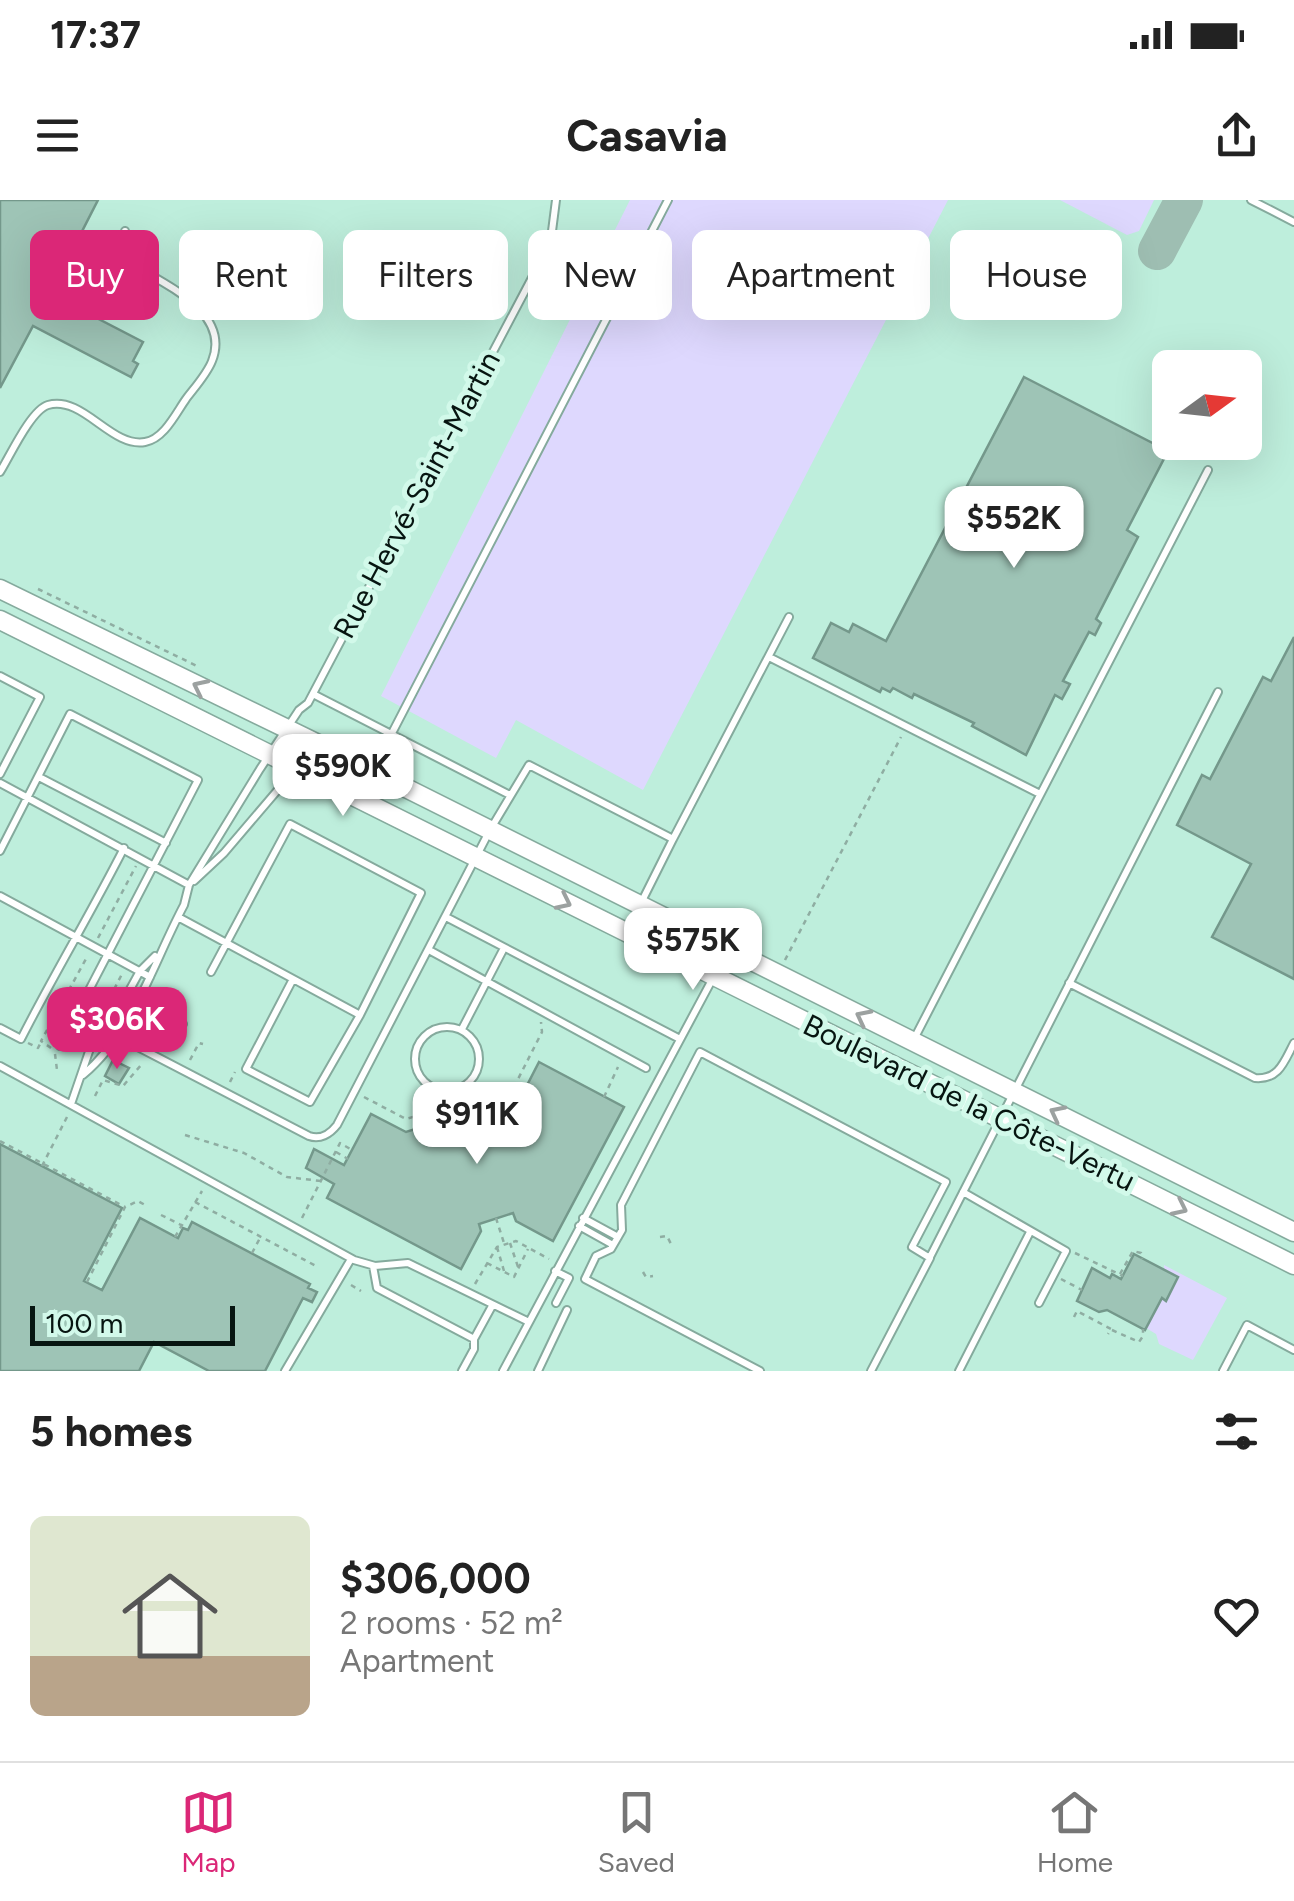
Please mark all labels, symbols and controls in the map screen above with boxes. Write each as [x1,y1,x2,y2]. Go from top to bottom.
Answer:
text: 17:37 [50,12,141,58]
icon: menu [30,108,85,163]
text: Casavia [566,108,728,162]
icon: share [1209,108,1264,163]
chip: Buy [30,230,159,320]
chip: Rent [179,230,323,320]
chip: Filters [343,230,508,320]
chip: New [528,230,672,320]
chip: Apartment [692,230,930,320]
chip: House [950,230,1122,320]
street label: Rue Hervé-Saint-Martin [325,345,508,645]
north arrow [1152,350,1262,460]
map controls [1152,350,1262,460]
pin: $552K [944,486,1084,571]
text: $552K [967,499,1061,537]
one-way arrow [192,679,210,699]
pin: $590K [273,734,413,819]
text: $590K [295,747,391,785]
one-way arrow [554,890,572,909]
pin: $575K [623,908,763,993]
text: $575K [646,921,740,959]
pin: $306K [47,987,187,1072]
text: $306K [69,1000,165,1038]
street label: Boulevard de la Côte-Vertu [797,1006,1141,1199]
one-way arrow [856,1010,874,1029]
pin: $911K [407,1082,547,1167]
text: $911K [435,1095,519,1133]
one-way arrow [1050,1106,1068,1126]
one-way arrow [1170,1196,1188,1216]
scale bar [30,1301,235,1346]
text: 100 m [45,1306,123,1340]
icon: filters [1209,1404,1264,1459]
text: 5 homes [30,1406,192,1457]
text: $306,000 [340,1553,531,1604]
icon: home [110,1556,230,1676]
icon: heart [1209,1589,1264,1644]
text: 2 rooms · 52 m² [340,1604,563,1642]
text: Apartment [340,1642,494,1680]
tab: Map [181,1785,236,1879]
tab: Saved [598,1785,675,1879]
tab: Home [1037,1785,1113,1879]

